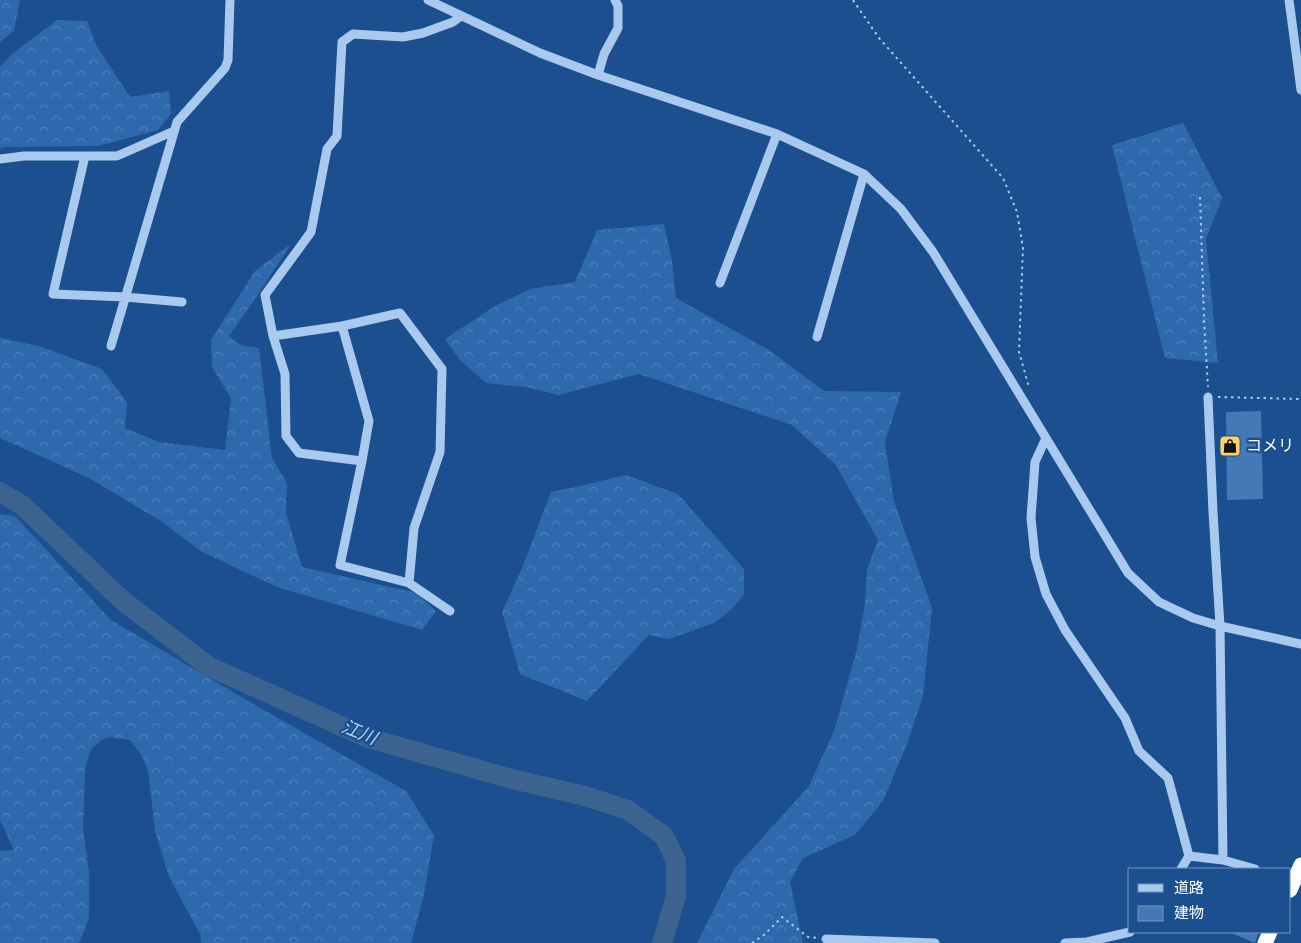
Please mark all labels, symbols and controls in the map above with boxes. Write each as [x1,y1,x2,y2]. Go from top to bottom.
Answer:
shop icon: コメリ [1218,434,1242,458]
place label: コメリ [1246,437,1294,456]
water label: 江川 [338,717,381,750]
legend [1128,868,1291,933]
text: 道路 [1174,879,1204,898]
text: 建物 [1174,904,1204,923]

